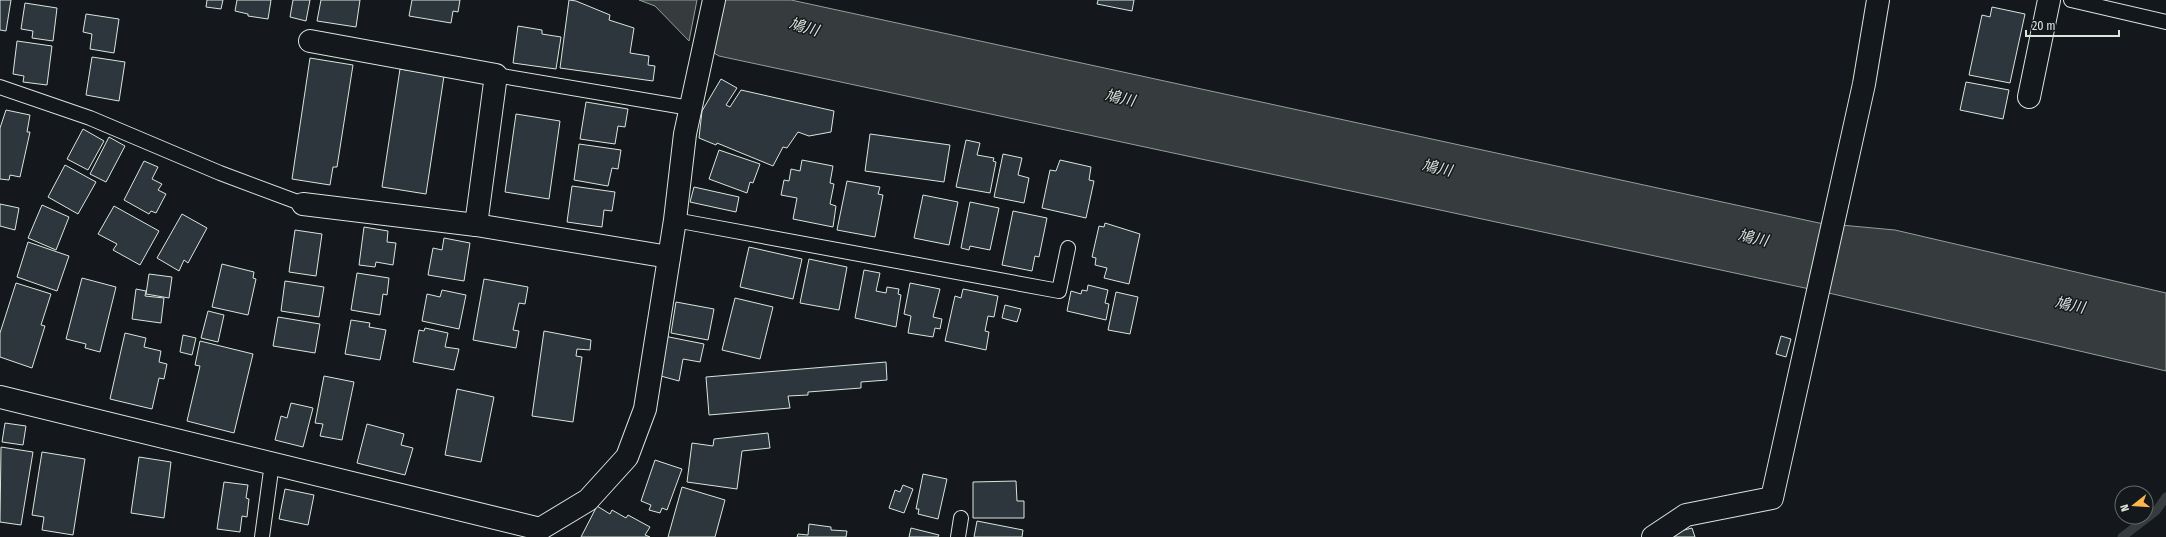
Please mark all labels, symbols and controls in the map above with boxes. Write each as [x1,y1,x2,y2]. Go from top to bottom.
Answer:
scale bar [2026,12,2119,38]
water label: 鳩川 [787,14,823,40]
text: 20 m [2032,19,2056,33]
water label: 鳩川 [1103,86,1138,110]
water label: 鳩川 [1420,156,1455,180]
water label: 鳩川 [1736,226,1771,250]
water label: 鳩川 [2054,293,2088,317]
north arrow [2114,485,2154,525]
text: N [2118,503,2132,513]

